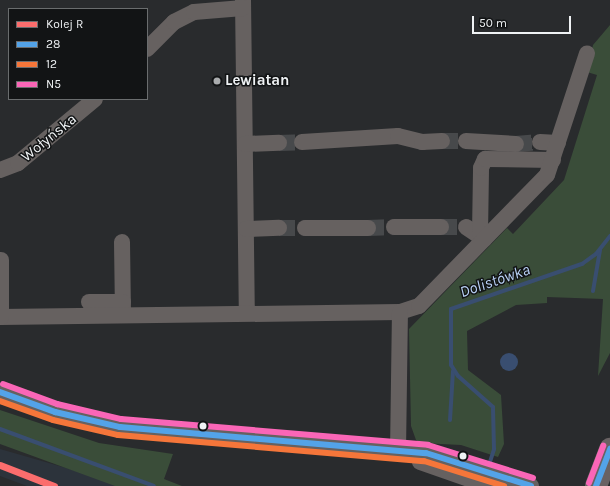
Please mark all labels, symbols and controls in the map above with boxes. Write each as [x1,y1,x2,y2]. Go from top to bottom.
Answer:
legend [8,8,148,100]
scale bar [474,8,573,34]
text: 50 m [479,16,507,30]
text: Kolej R [46,17,83,31]
text: 28 [46,37,60,51]
text: 12 [46,57,57,71]
place label: Lewiatan [225,72,289,90]
marker: Lewiatan [212,76,222,86]
text: N5 [46,77,61,91]
street label: Wołyńska [18,110,80,166]
water label: Dolistówka [457,260,533,302]
unlabelled marker [198,421,208,431]
unlabelled marker [458,451,468,461]

